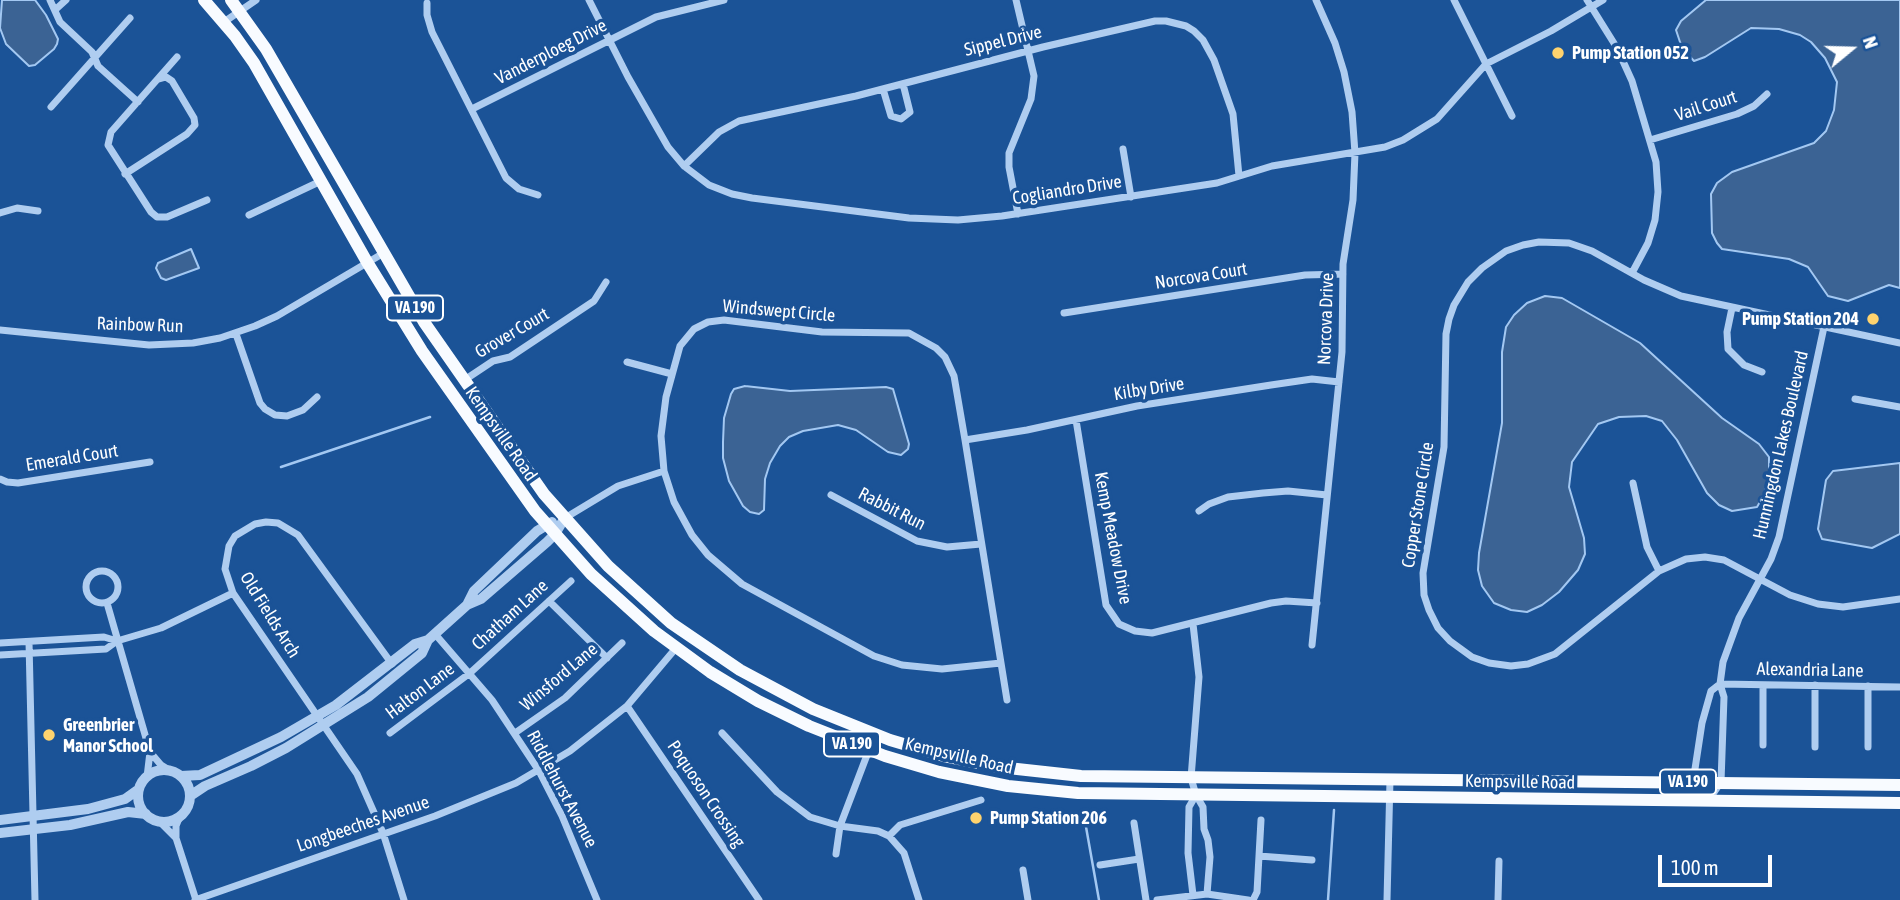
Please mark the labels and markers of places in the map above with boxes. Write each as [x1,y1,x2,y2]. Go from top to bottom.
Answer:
place label: Pump Station 052 [1572,42,1689,64]
marker: Pump Station 052 [1550,45,1566,61]
place label: Pump Station 204 [1742,308,1859,330]
marker: Pump Station 204 [1865,311,1881,327]
place label: Greenbrier Manor School [63,714,153,756]
marker: Greenbrier Manor School [41,727,57,743]
place label: Pump Station 206 [990,807,1107,829]
marker: Pump Station 206 [968,810,984,826]

